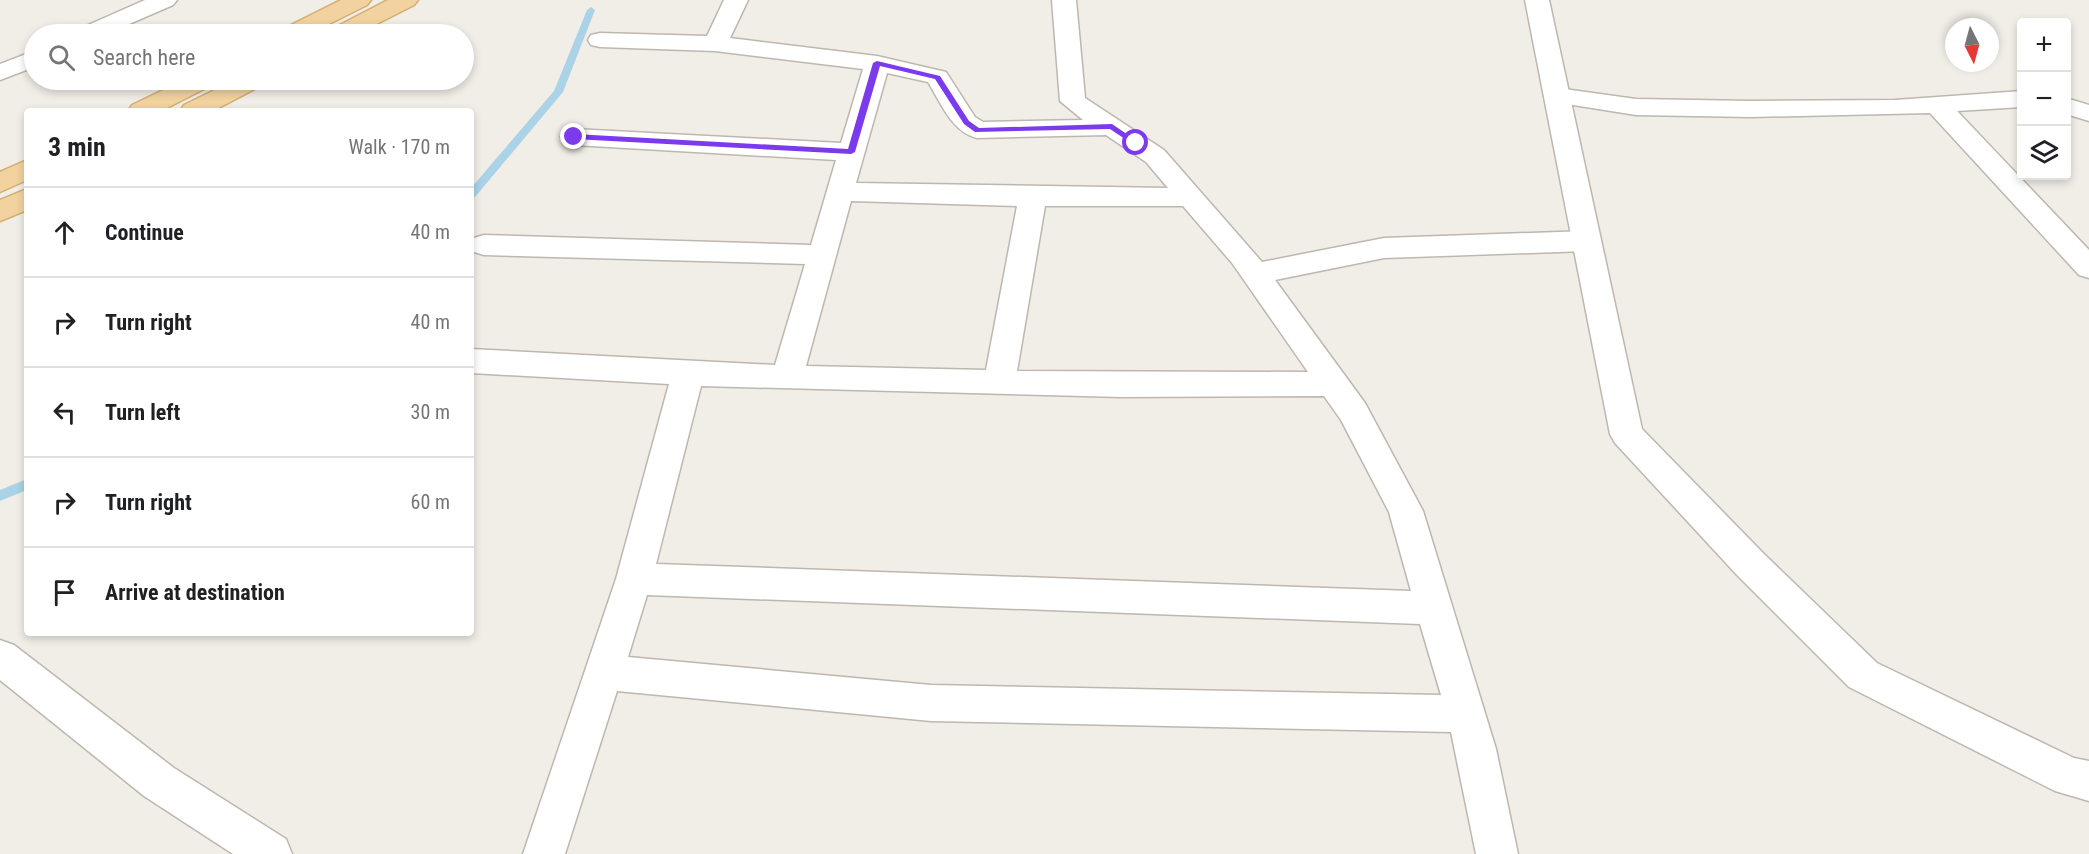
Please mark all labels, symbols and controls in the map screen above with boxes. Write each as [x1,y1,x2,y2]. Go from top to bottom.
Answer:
north arrow [1945,18,1999,72]
map controls [2017,18,2071,180]
button: + [2017,18,2071,72]
search box [24,24,474,90]
icon: search [45,41,78,74]
text: Search here [93,45,195,70]
button: − [2017,72,2071,126]
route end [560,123,586,149]
button: layers [2017,126,2071,180]
route start [1122,129,1148,155]
text: 3 min [48,132,106,162]
text: Walk · 170 m [349,135,450,159]
icon: ahead [48,216,81,249]
text: Continue [105,220,184,245]
text: 40 m [411,220,450,244]
icon: right [48,306,81,339]
text: Turn right [105,310,192,335]
text: 40 m [411,310,450,334]
icon: left [48,396,81,429]
text: Turn left [105,400,180,425]
text: 30 m [411,400,450,424]
icon: right [48,486,81,519]
text: Turn right [105,490,192,515]
text: 60 m [411,490,450,514]
icon: arrive [48,576,81,609]
text: Arrive at destination [105,580,285,605]

